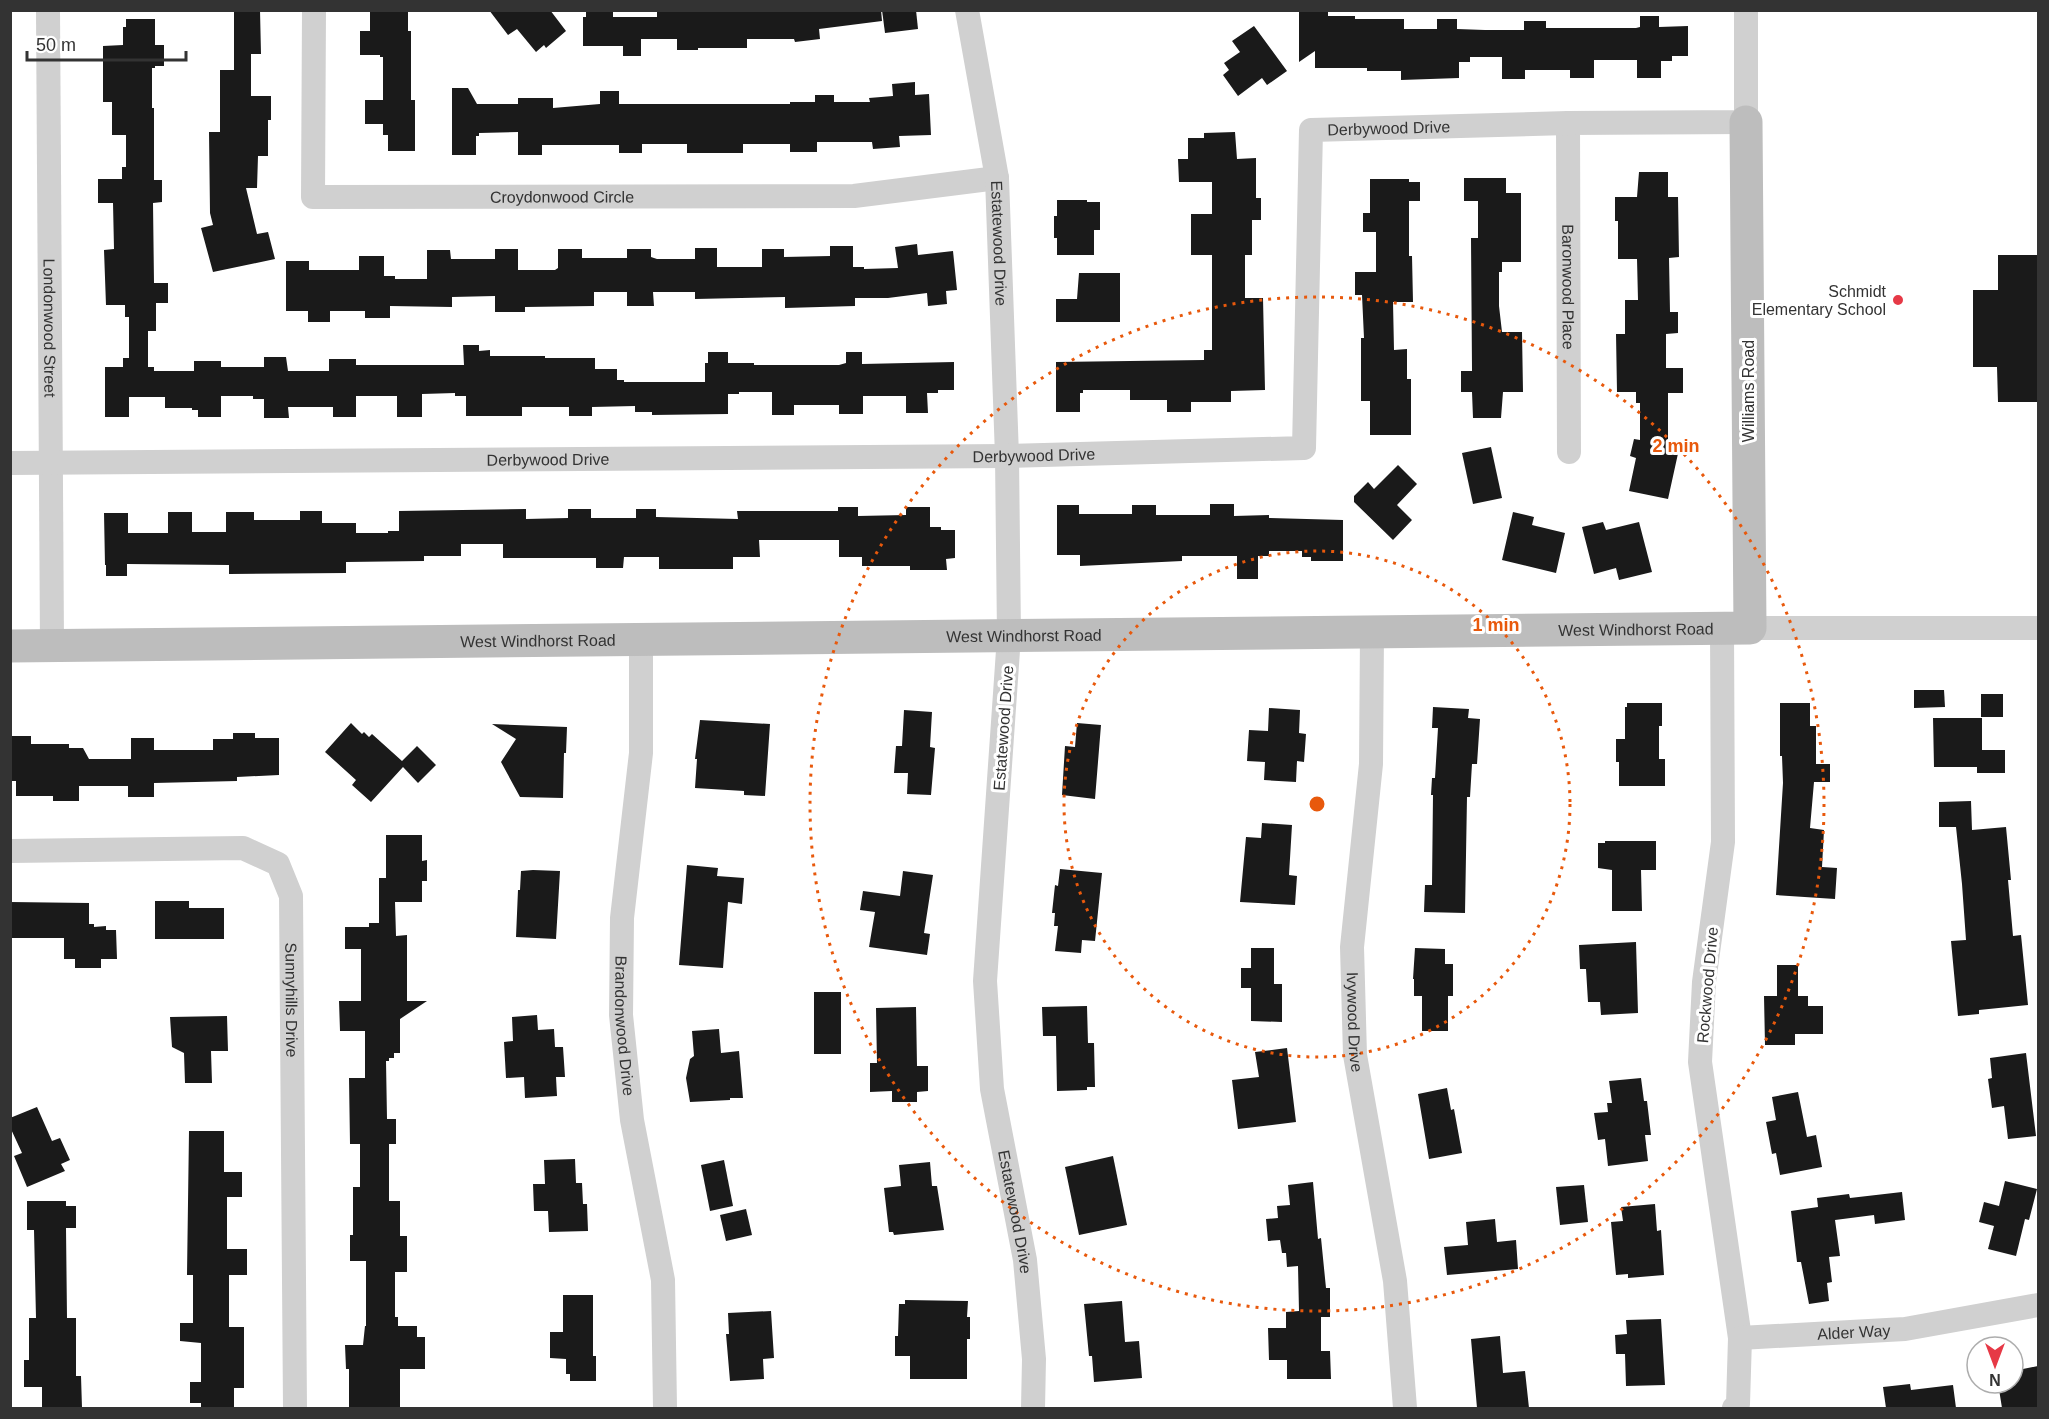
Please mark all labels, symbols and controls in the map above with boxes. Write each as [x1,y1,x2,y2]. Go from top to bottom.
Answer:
scale bar [27,24,186,62]
text: 50 m [36,35,76,55]
street label: Derbywood Drive [1327,118,1450,139]
street label: Estatewood Drive [988,180,1010,306]
street label: Croydonwood Circle [490,188,634,206]
street label: Baronwood Place [1559,224,1577,350]
street label: Londonwood Street [41,258,58,398]
place label: Schmidt Elementary School [1752,283,1887,318]
marker: Schmidt Elementary School [1891,293,1905,307]
street label: Williams Road [1740,340,1757,442]
text: 2 min [1652,436,1700,456]
street label: Derbywood Drive [973,446,1096,465]
street label: Derbywood Drive [487,451,610,469]
text: 1 min [1472,615,1520,635]
street label: West Windhorst Road [1558,620,1714,639]
street label: West Windhorst Road [946,627,1102,645]
street label: West Windhorst Road [460,632,616,650]
street label: Estatewood Drive [991,665,1016,791]
centre of rings [1307,794,1327,814]
street label: Rockwood Drive [1694,926,1721,1044]
street label: Sunnyhills Drive [282,942,300,1058]
street label: Brandonwood Drive [612,956,637,1097]
street label: Ivywood Drive [1344,972,1366,1074]
street label: Estatewood Drive [995,1149,1034,1275]
street label: Alder Way [1817,1322,1891,1343]
north arrow [1965,1335,2025,1395]
text: N [1989,1371,2001,1388]

